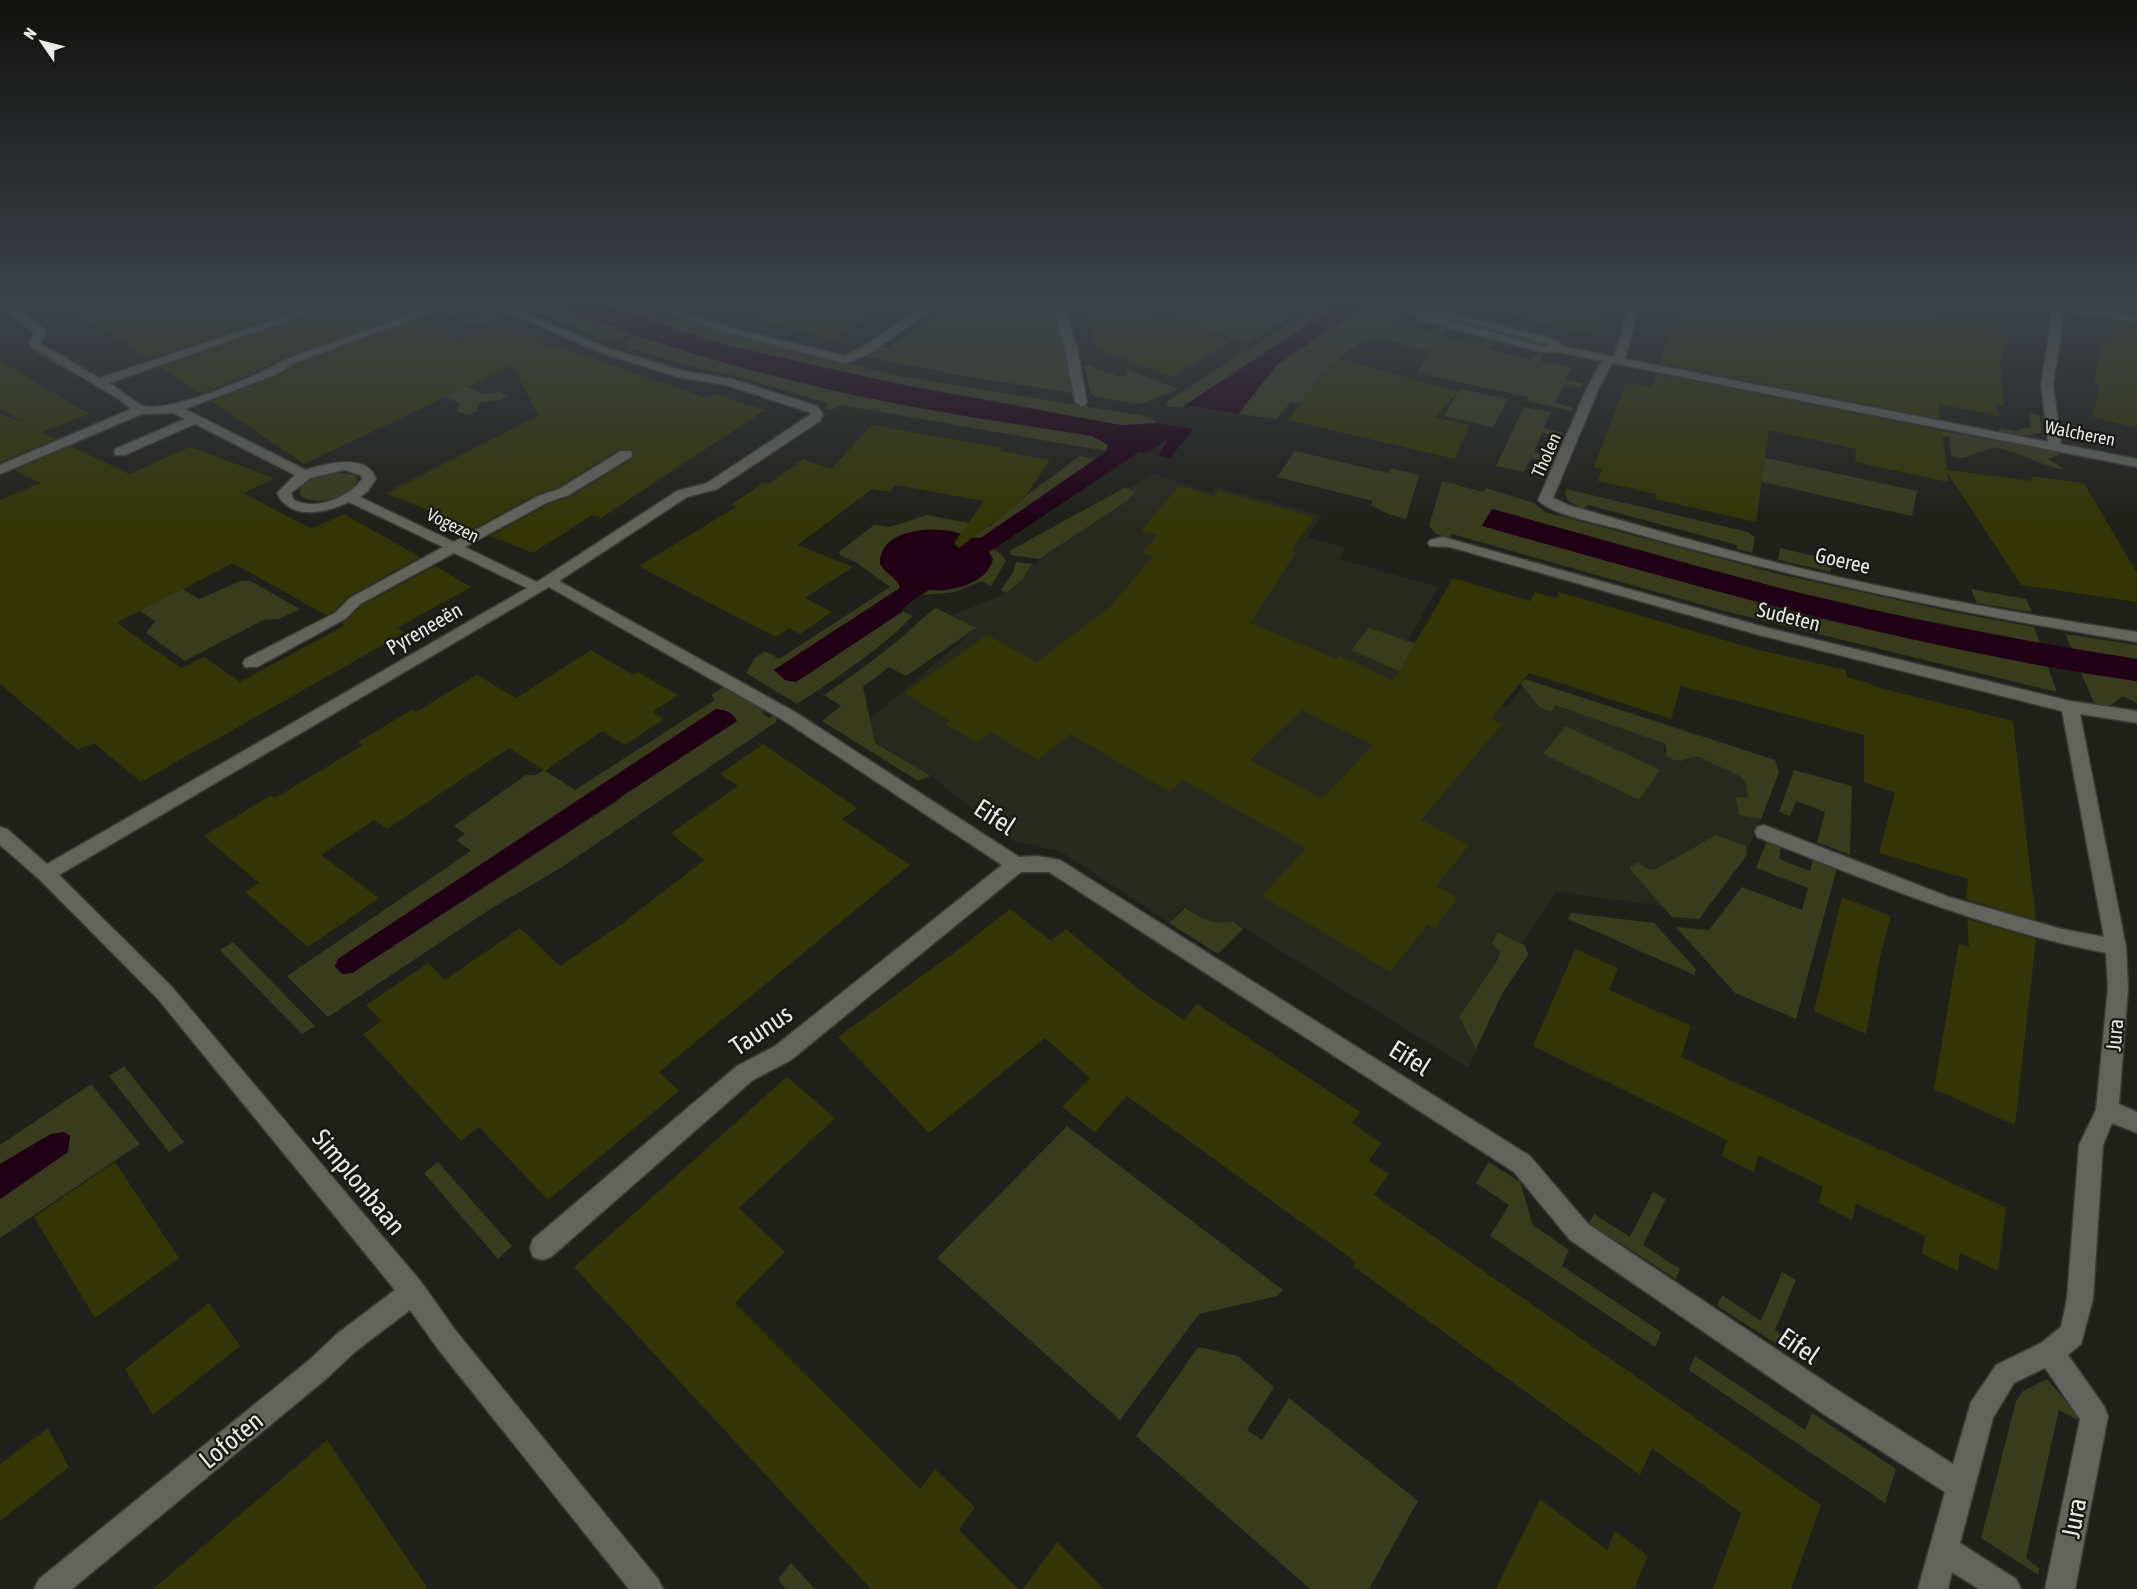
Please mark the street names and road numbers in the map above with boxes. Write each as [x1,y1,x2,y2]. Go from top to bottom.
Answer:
street label: Walcheren [2043,416,2117,450]
street label: Tholen [1527,430,1565,480]
street label: Vogezen [423,503,483,547]
street label: Goeree [1813,542,1873,578]
street label: Pyreneeën [382,597,466,659]
street label: Sudeten [1755,597,1823,635]
street label: Eifel [969,793,1021,841]
street label: Taunus [724,998,798,1062]
street label: Jura [2101,1018,2127,1052]
street label: Eifel [1384,1034,1436,1082]
street label: Simplonbaan [306,1123,412,1241]
street label: Eifel [1773,1322,1825,1370]
street label: Lofoten [193,1405,269,1475]
street label: Jura [2055,1495,2093,1541]

